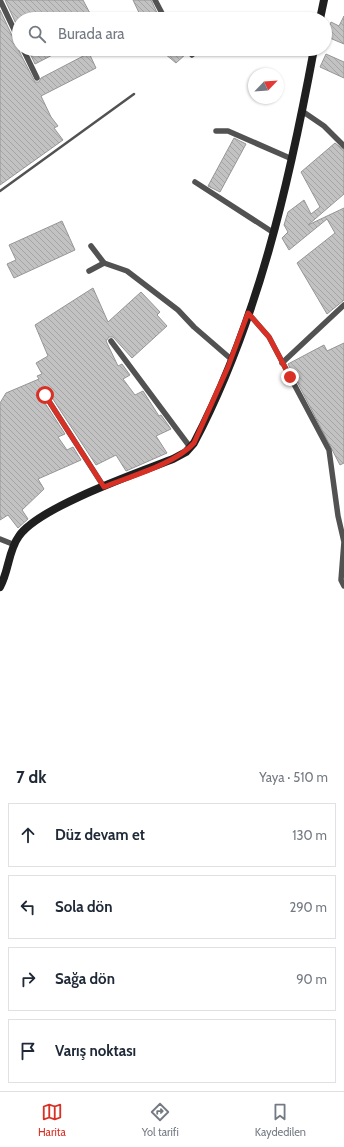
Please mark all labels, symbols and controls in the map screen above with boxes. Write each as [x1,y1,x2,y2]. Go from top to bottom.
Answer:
search box [12,12,332,56]
icon: search [26,23,48,45]
text: Burada ara [58,25,125,43]
north arrow [248,68,284,104]
route end [281,368,299,386]
route start [36,386,54,404]
text: 7 dk [16,767,46,787]
text: Yaya · 510 m [259,769,328,785]
icon: ahead [17,824,39,846]
text: Düz devam et [55,826,145,844]
text: 130 m [292,827,327,843]
icon: left [17,896,39,918]
text: Sola dön [55,898,112,916]
text: 290 m [289,899,327,915]
icon: right [17,968,39,990]
text: Sağa dön [55,970,115,988]
text: 90 m [296,971,327,987]
icon: arrive [17,1040,39,1062]
text: Varış noktası [55,1042,136,1060]
tab: Harita [38,1101,66,1139]
tab: Yol tarifi [142,1101,179,1139]
tab: Kaydedilen [255,1101,306,1139]

